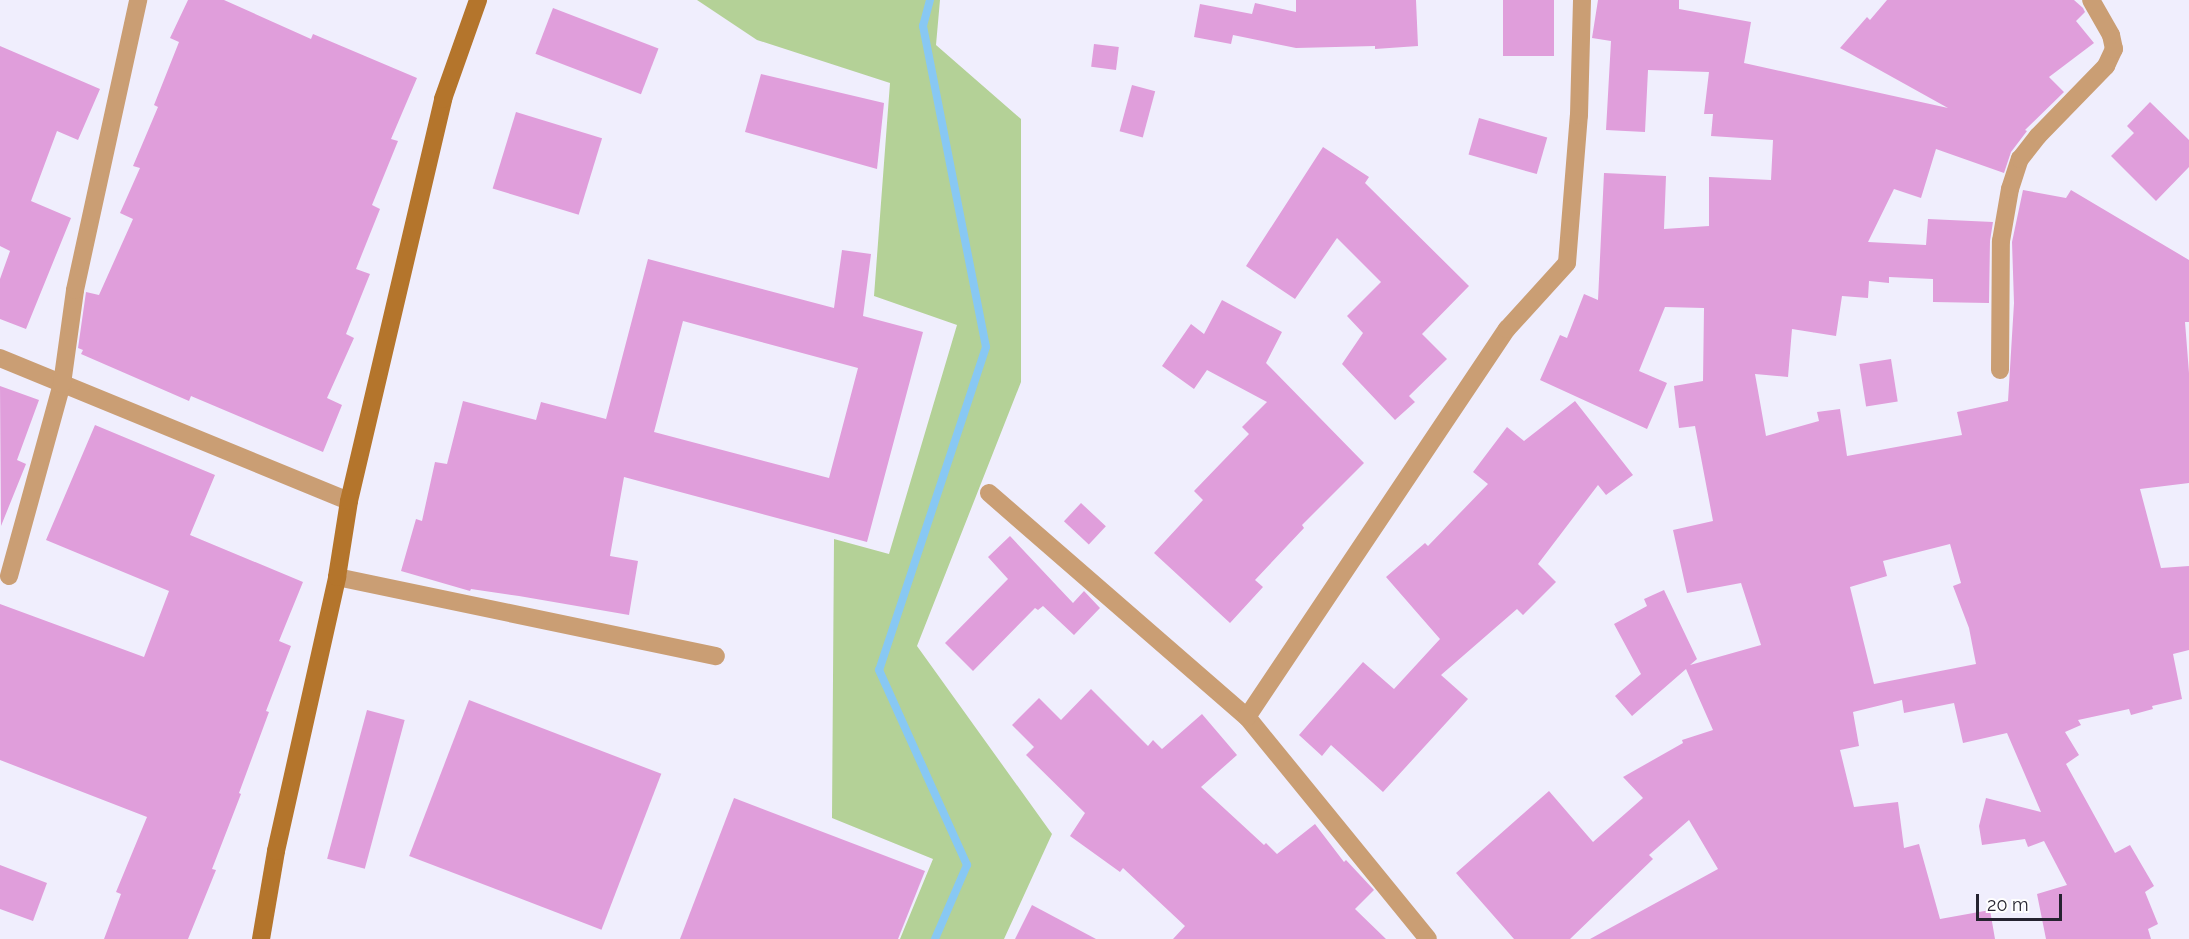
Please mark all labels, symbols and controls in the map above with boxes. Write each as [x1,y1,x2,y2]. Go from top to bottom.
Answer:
scale bar [1979,882,2064,920]
text: 20 m [1987,894,2029,915]

